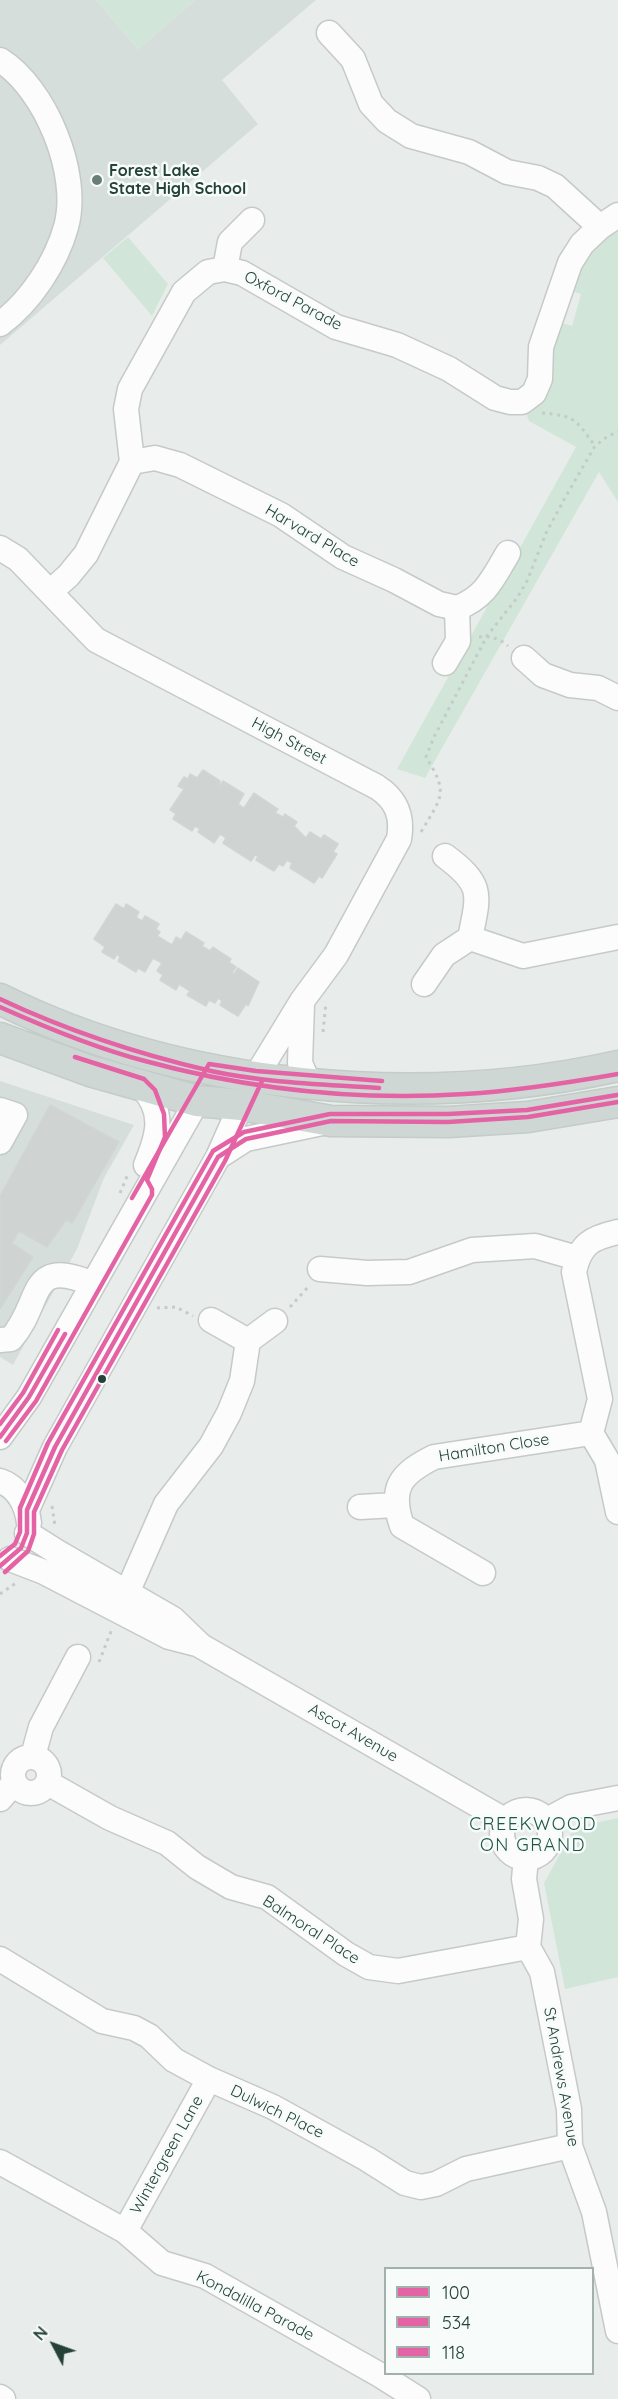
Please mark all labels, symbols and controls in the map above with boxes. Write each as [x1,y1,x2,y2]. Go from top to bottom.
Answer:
place label: Forest Lake State High School [109,161,246,199]
marker: Forest Lake State High School [90,173,104,187]
street label: Oxford Parade [241,267,345,335]
street label: Harvard Place [261,500,363,572]
street label: High Street [248,713,330,769]
unlabelled marker [96,1373,108,1385]
street label: Hamilton Close [437,1430,551,1466]
street label: Ascot Avenue [305,1700,401,1766]
district label: CREEKWOOD ON GRAND [469,1814,597,1856]
street label: Balmoral Place [259,1891,363,1969]
street label: St Andrews Avenue [539,2006,583,2148]
street label: Dulwich Place [227,2081,327,2143]
street label: Wintergreen Lane [127,2092,207,2218]
street label: Kondalilla Parade [193,2267,317,2345]
legend [384,2267,594,2375]
text: 100 [442,2281,470,2304]
text: 534 [442,2311,471,2334]
north arrow [24,2315,84,2375]
text: N [29,2322,52,2344]
text: 118 [442,2341,465,2364]

